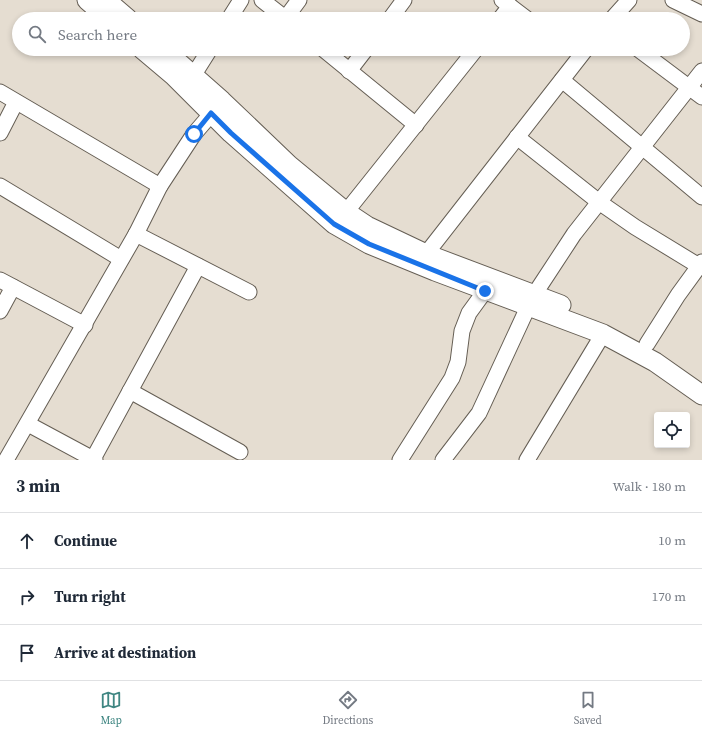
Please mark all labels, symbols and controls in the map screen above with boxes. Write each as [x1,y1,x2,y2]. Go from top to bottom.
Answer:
search box [12,12,690,56]
icon: search [26,23,48,45]
text: Search here [58,24,137,45]
route start [185,125,203,143]
route end [476,282,494,300]
map controls [654,412,690,448]
button: locate [654,412,690,448]
text: 3 min [16,474,60,498]
text: Walk · 180 m [613,478,686,495]
icon: ahead [16,530,38,552]
text: Continue [54,530,117,551]
text: 10 m [658,532,686,549]
icon: right [16,586,38,608]
text: Turn right [54,586,126,607]
text: 170 m [652,588,686,605]
icon: arrive [16,642,38,664]
text: Arrive at destination [54,642,196,663]
tab: Map [100,689,122,728]
tab: Directions [322,689,373,728]
tab: Saved [574,689,602,728]

